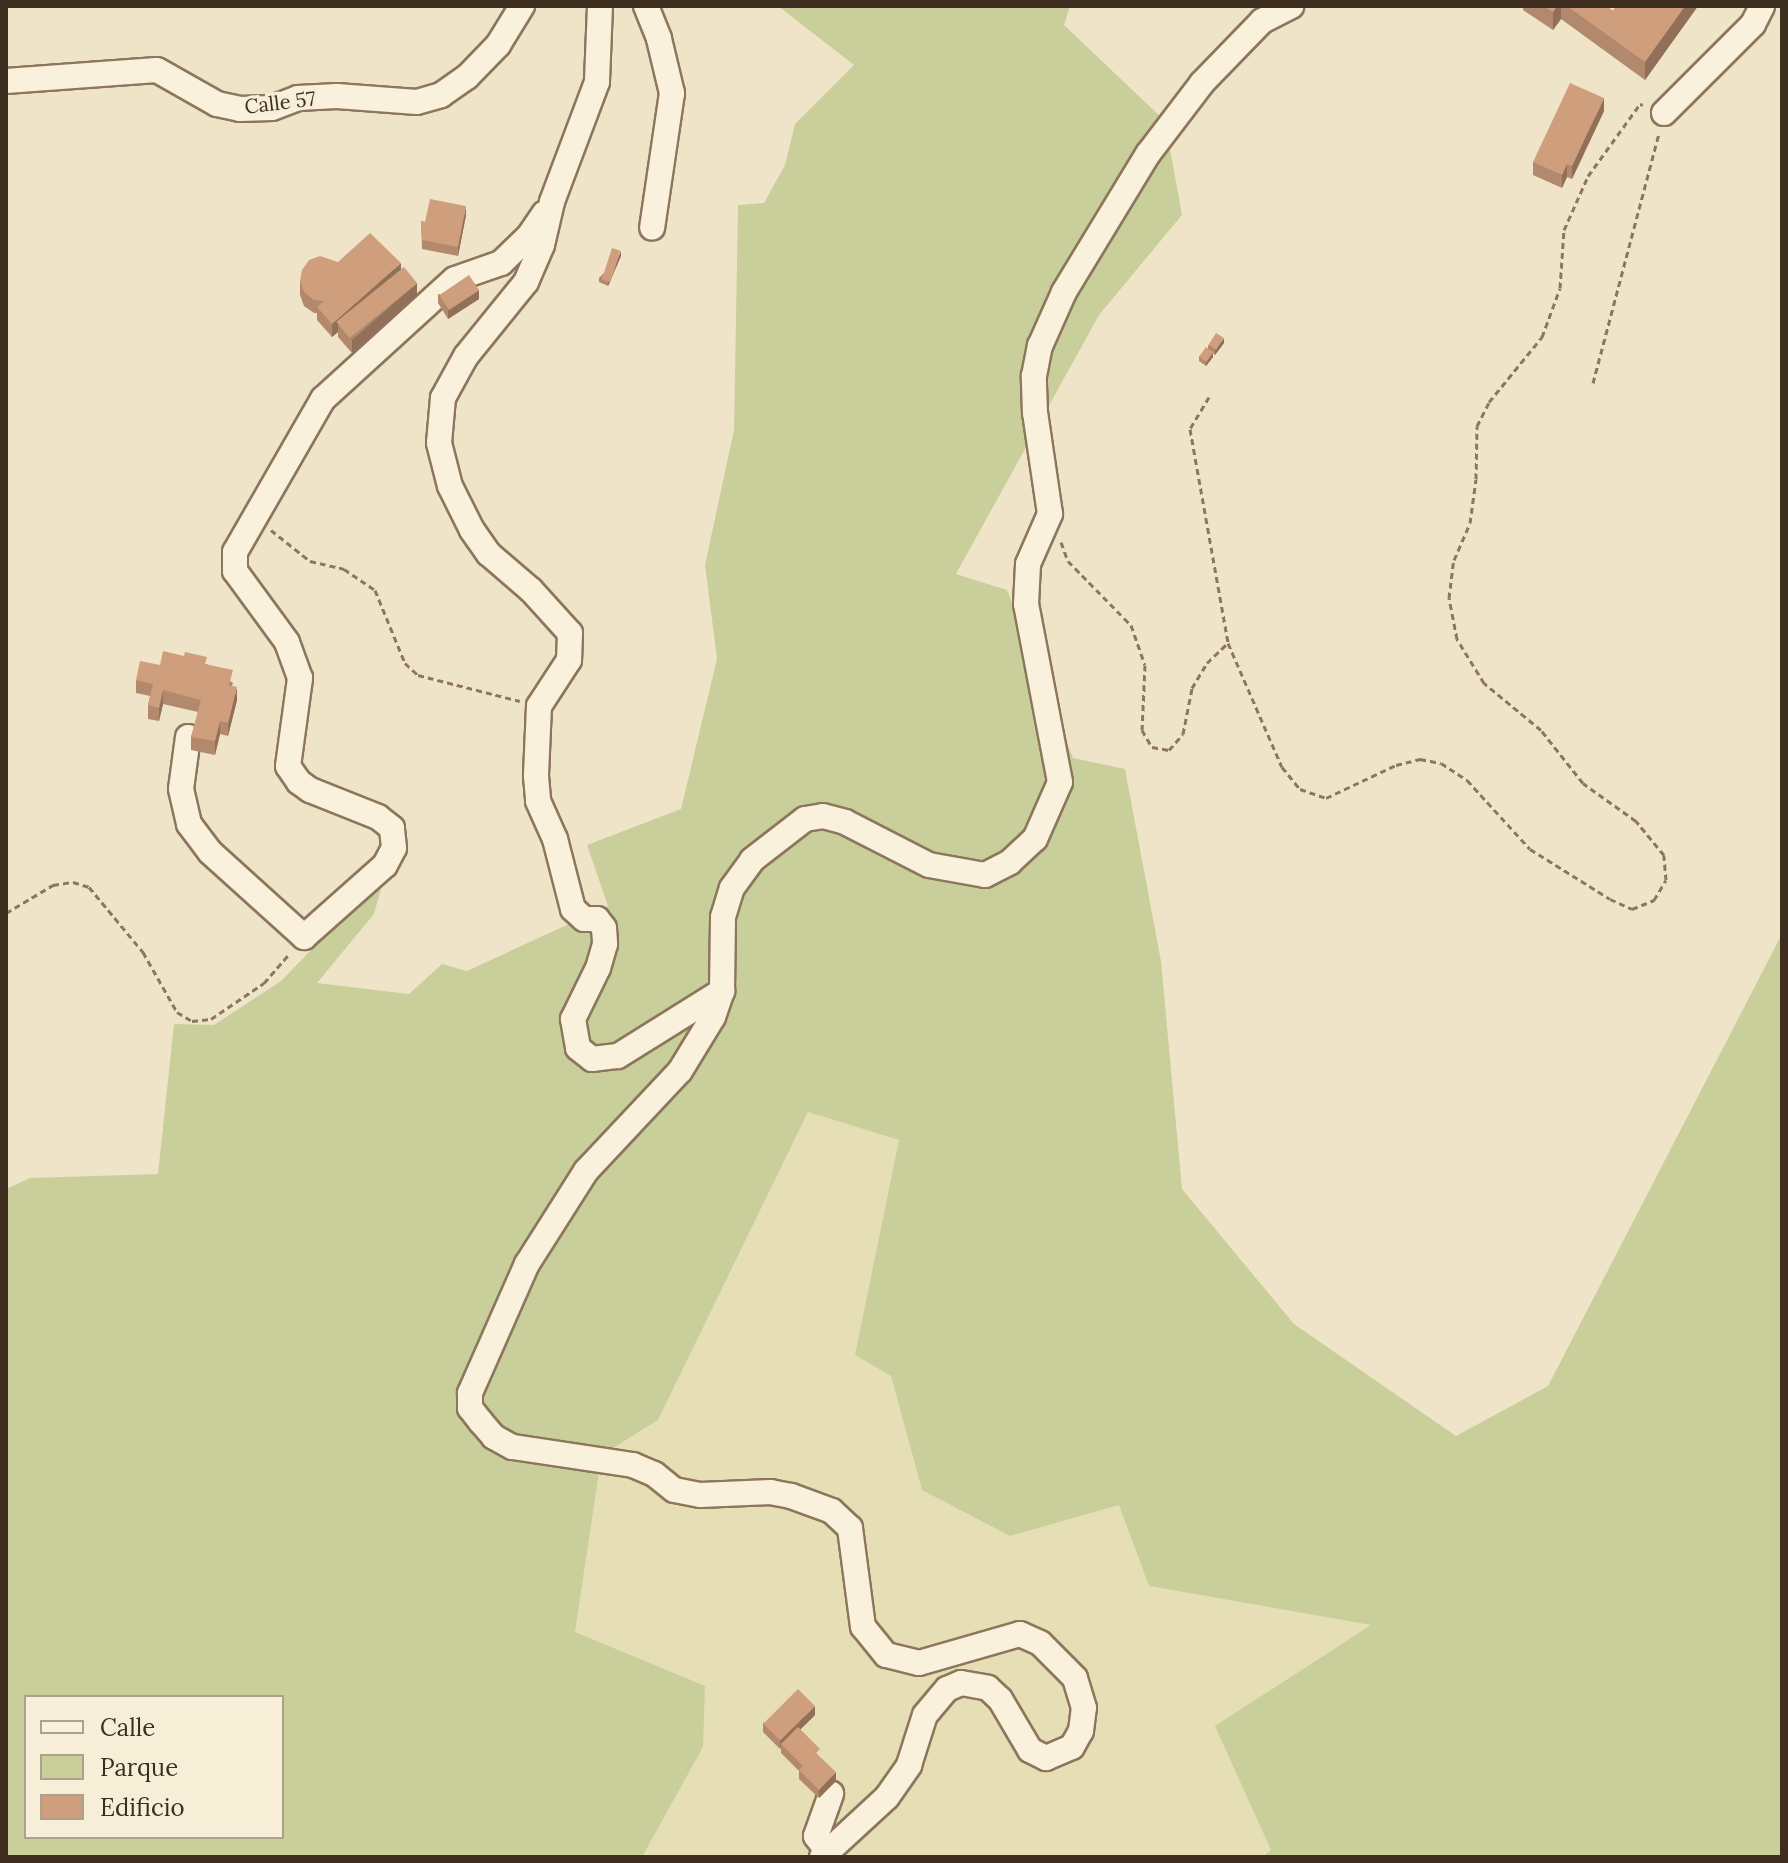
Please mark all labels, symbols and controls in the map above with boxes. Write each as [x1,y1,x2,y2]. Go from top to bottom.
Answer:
street label: Calle 57 [243,86,317,118]
legend [24,1695,284,1839]
text: Calle [100,1712,155,1743]
text: Parque [100,1752,178,1783]
text: Edificio [100,1792,185,1823]

